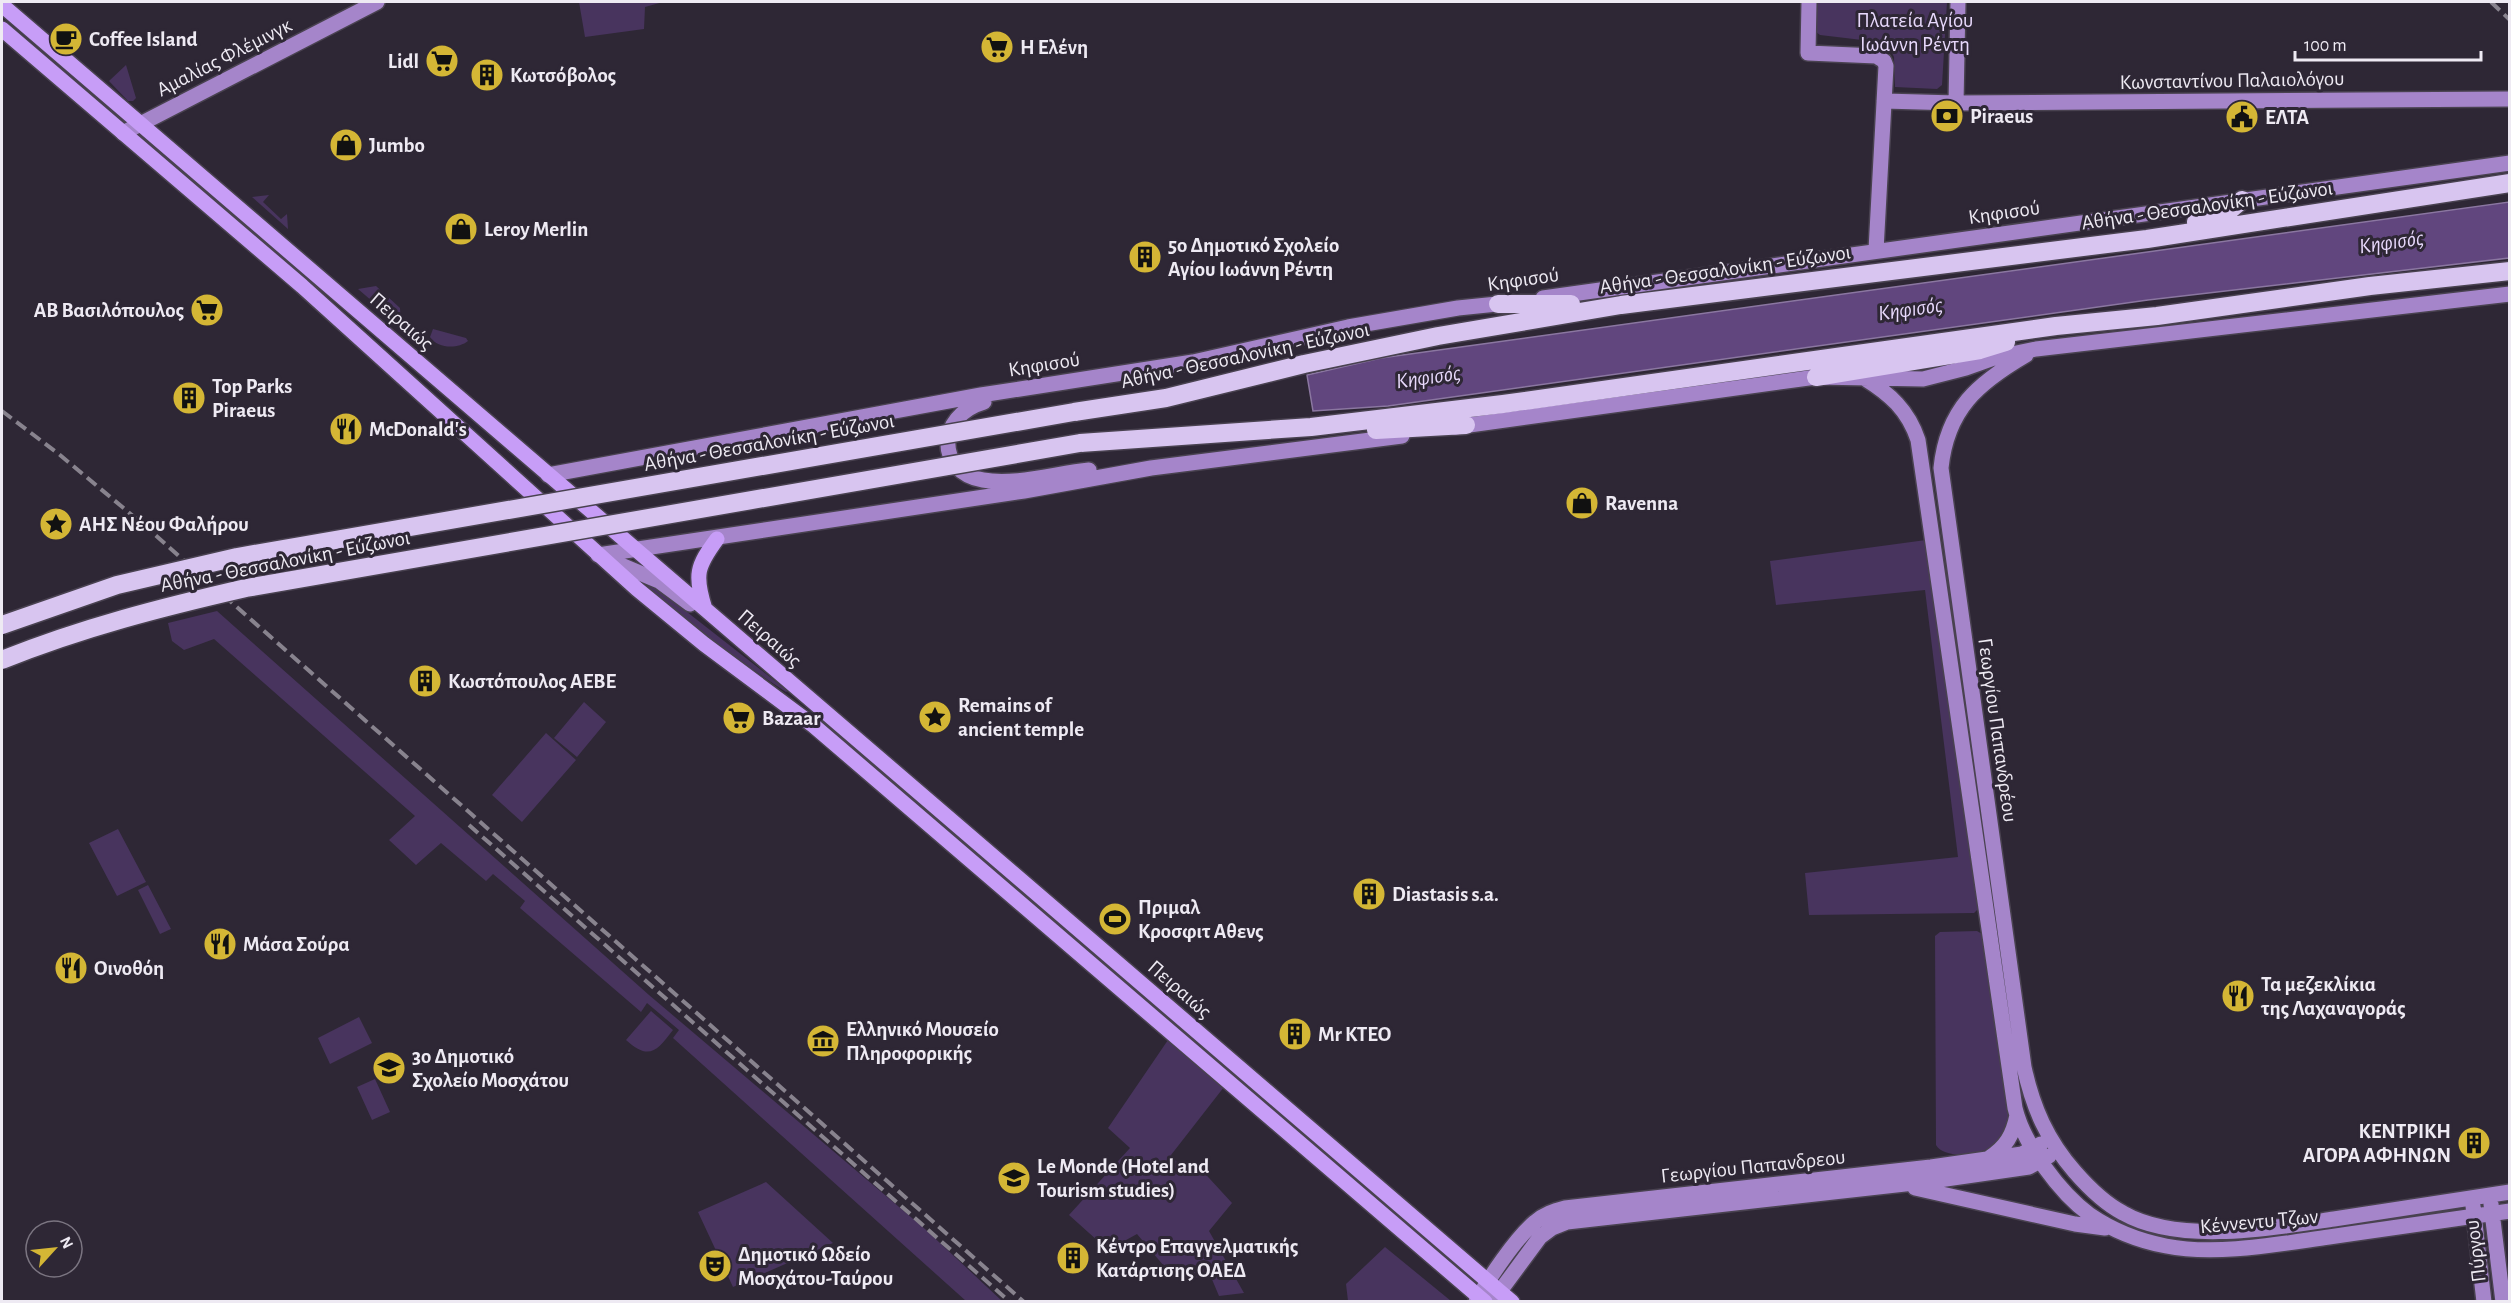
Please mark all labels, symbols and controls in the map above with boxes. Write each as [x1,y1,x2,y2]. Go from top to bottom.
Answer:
park label: Πλατεία Αγίου Ιωάννη Ρέντη [1857,10,1973,55]
street label: Αμαλίας Φλέμινγκ [153,14,296,101]
cafe icon: Coffee Island [48,21,84,57]
scale bar [2295,24,2481,62]
place label: Coffee Island [89,29,198,50]
supermarket icon: Η Ελένη [979,29,1015,65]
place label: Η Ελένη [1020,37,1088,58]
text: 100 m [2304,37,2347,55]
supermarket icon: Lidl [424,43,460,79]
place label: Lidl [388,51,419,72]
building icon: Κωτσόβολος [469,57,505,93]
place label: Κωτσόβολος [510,65,616,86]
street label: Κωνσταντίνου Παλαιολόγου [2119,68,2345,93]
bank icon: Piraeus [1929,98,1965,134]
public building icon: ΕΛΤΑ [2224,99,2260,135]
place label: Piraeus [1970,106,2033,127]
place label: ΕΛΤΑ [2265,107,2310,128]
shop icon: Jumbo [328,127,364,163]
place label: Jumbo [369,135,425,156]
street label: Αθήνα - Θεσσαλονίκη - Εύζωνοι [2080,177,2334,234]
street label: Κηφισού [1967,197,2041,228]
shop icon: Leroy Merlin [443,211,479,247]
place label: Leroy Merlin [484,219,588,240]
water label: Κηφισός [2358,227,2425,258]
place label: 5ο Δημοτικό Σχολείο Αγίου Ιωάννη Ρέντη [1168,235,1339,280]
building icon: 5ο Δημοτικό Σχολείο Αγίου Ιωάννη Ρέντη [1127,239,1163,275]
street label: Αθήνα - Θεσσαλονίκη - Εύζωνοι [1598,241,1852,298]
street label: Κηφισού [1486,264,1560,295]
street label: Πειραιώς [366,288,437,354]
supermarket icon: ΑΒ Βασιλόπουλος [189,292,225,328]
water label: Κηφισός [1877,294,1944,325]
place label: ΑΒ Βασιλόπουλος [34,300,184,321]
street label: Αθήνα - Θεσσαλονίκη - Εύζωνοι [1119,319,1371,392]
street label: Κηφισού [1007,348,1081,381]
water label: Κηφισός [1395,362,1462,393]
place label: Top Parks Piraeus [212,376,292,421]
building icon: Top Parks Piraeus [171,380,207,416]
street label: Αθήνα - Θεσσαλονίκη - Εύζωνοι [642,410,896,475]
restaurant icon: McDonald's [328,411,364,447]
place label: McDonald's [369,419,467,440]
shop icon: Ravenna [1564,485,1600,521]
place label: Ravenna [1605,493,1678,514]
place icon: ΑΗΣ Νέου Φαλήρου [38,506,74,542]
place label: ΑΗΣ Νέου Φαλήρου [79,514,249,535]
street label: Αθήνα - Θεσσαλονίκη - Εύζωνοι [159,527,412,596]
street label: Πειραιώς [734,605,805,671]
street label: Γεωργίου Παπανδρέου [1974,637,2021,823]
building icon: Κωστόπουλος ΑΕΒΕ [407,663,443,699]
place label: Κωστόπουλος ΑΕΒΕ [448,671,616,692]
place label: Remains of ancient temple [958,695,1084,740]
place icon: Remains of ancient temple [917,699,953,735]
supermarket icon: Bazaar [721,700,757,736]
place label: Bazaar [762,708,821,729]
building icon: Diastasis s.a. [1351,876,1387,912]
place label: Diastasis s.a. [1392,884,1499,905]
place label: Πριμαλ Κροσφιτ Αθενς [1138,897,1264,942]
sports icon: Πριμαλ Κροσφιτ Αθενς [1097,901,1133,937]
restaurant icon: Μάσα Σούρα [202,926,238,962]
place label: Μάσα Σούρα [243,934,350,955]
restaurant icon: Οινοθόη [53,950,89,986]
street label: Πειραιώς [1144,956,1215,1022]
place label: Οινοθόη [94,958,164,979]
place label: Τα μεζεκλίκια της Λαχαναγοράς [2260,974,2406,1019]
restaurant icon: Τα μεζεκλίκια της Λαχαναγοράς [2220,978,2256,1014]
building icon: Mr KTEO [1277,1016,1313,1052]
place label: Ελληνικό Μουσείο Πληροφορικής [846,1019,999,1064]
museum icon: Ελληνικό Μουσείο Πληροφορικής [805,1023,841,1059]
place label: Mr KTEO [1318,1024,1391,1045]
place label: 3ο Δημοτικό Σχολείο Μοσχάτου [412,1046,569,1091]
school or university icon: 3ο Δημοτικό Σχολείο Μοσχάτου [371,1050,407,1086]
place label: ΚΕΝΤΡΙΚΗ ΑΓΟΡΑ ΑΦΗΝΩΝ [2303,1121,2451,1166]
building icon: ΚΕΝΤΡΙΚΗ ΑΓΟΡΑ ΑΦΗΝΩΝ [2456,1125,2492,1161]
street label: Γεωργίου Παπανδρεου [1660,1146,1846,1187]
place label: Le Monde (Hotel and Tourism studies) [1037,1156,1209,1201]
school or university icon: Le Monde (Hotel and Tourism studies) [996,1160,1032,1196]
street label: Κέννεντυ Τζων [2199,1206,2319,1237]
north arrow [24,1219,84,1279]
street label: Πύργου [2461,1219,2490,1283]
text: N [57,1234,76,1251]
place label: Κέντρο Επαγγελματικής Κατάρτισης ΟΑΕΔ [1096,1236,1298,1281]
building icon: Κέντρο Επαγγελματικής Κατάρτισης ΟΑΕΔ [1055,1240,1091,1276]
place label: Δημοτικό Ωδείο Μοσχάτου-Ταύρου [738,1244,893,1289]
theatre icon: Δημοτικό Ωδείο Μοσχάτου-Ταύρου [697,1248,733,1284]

